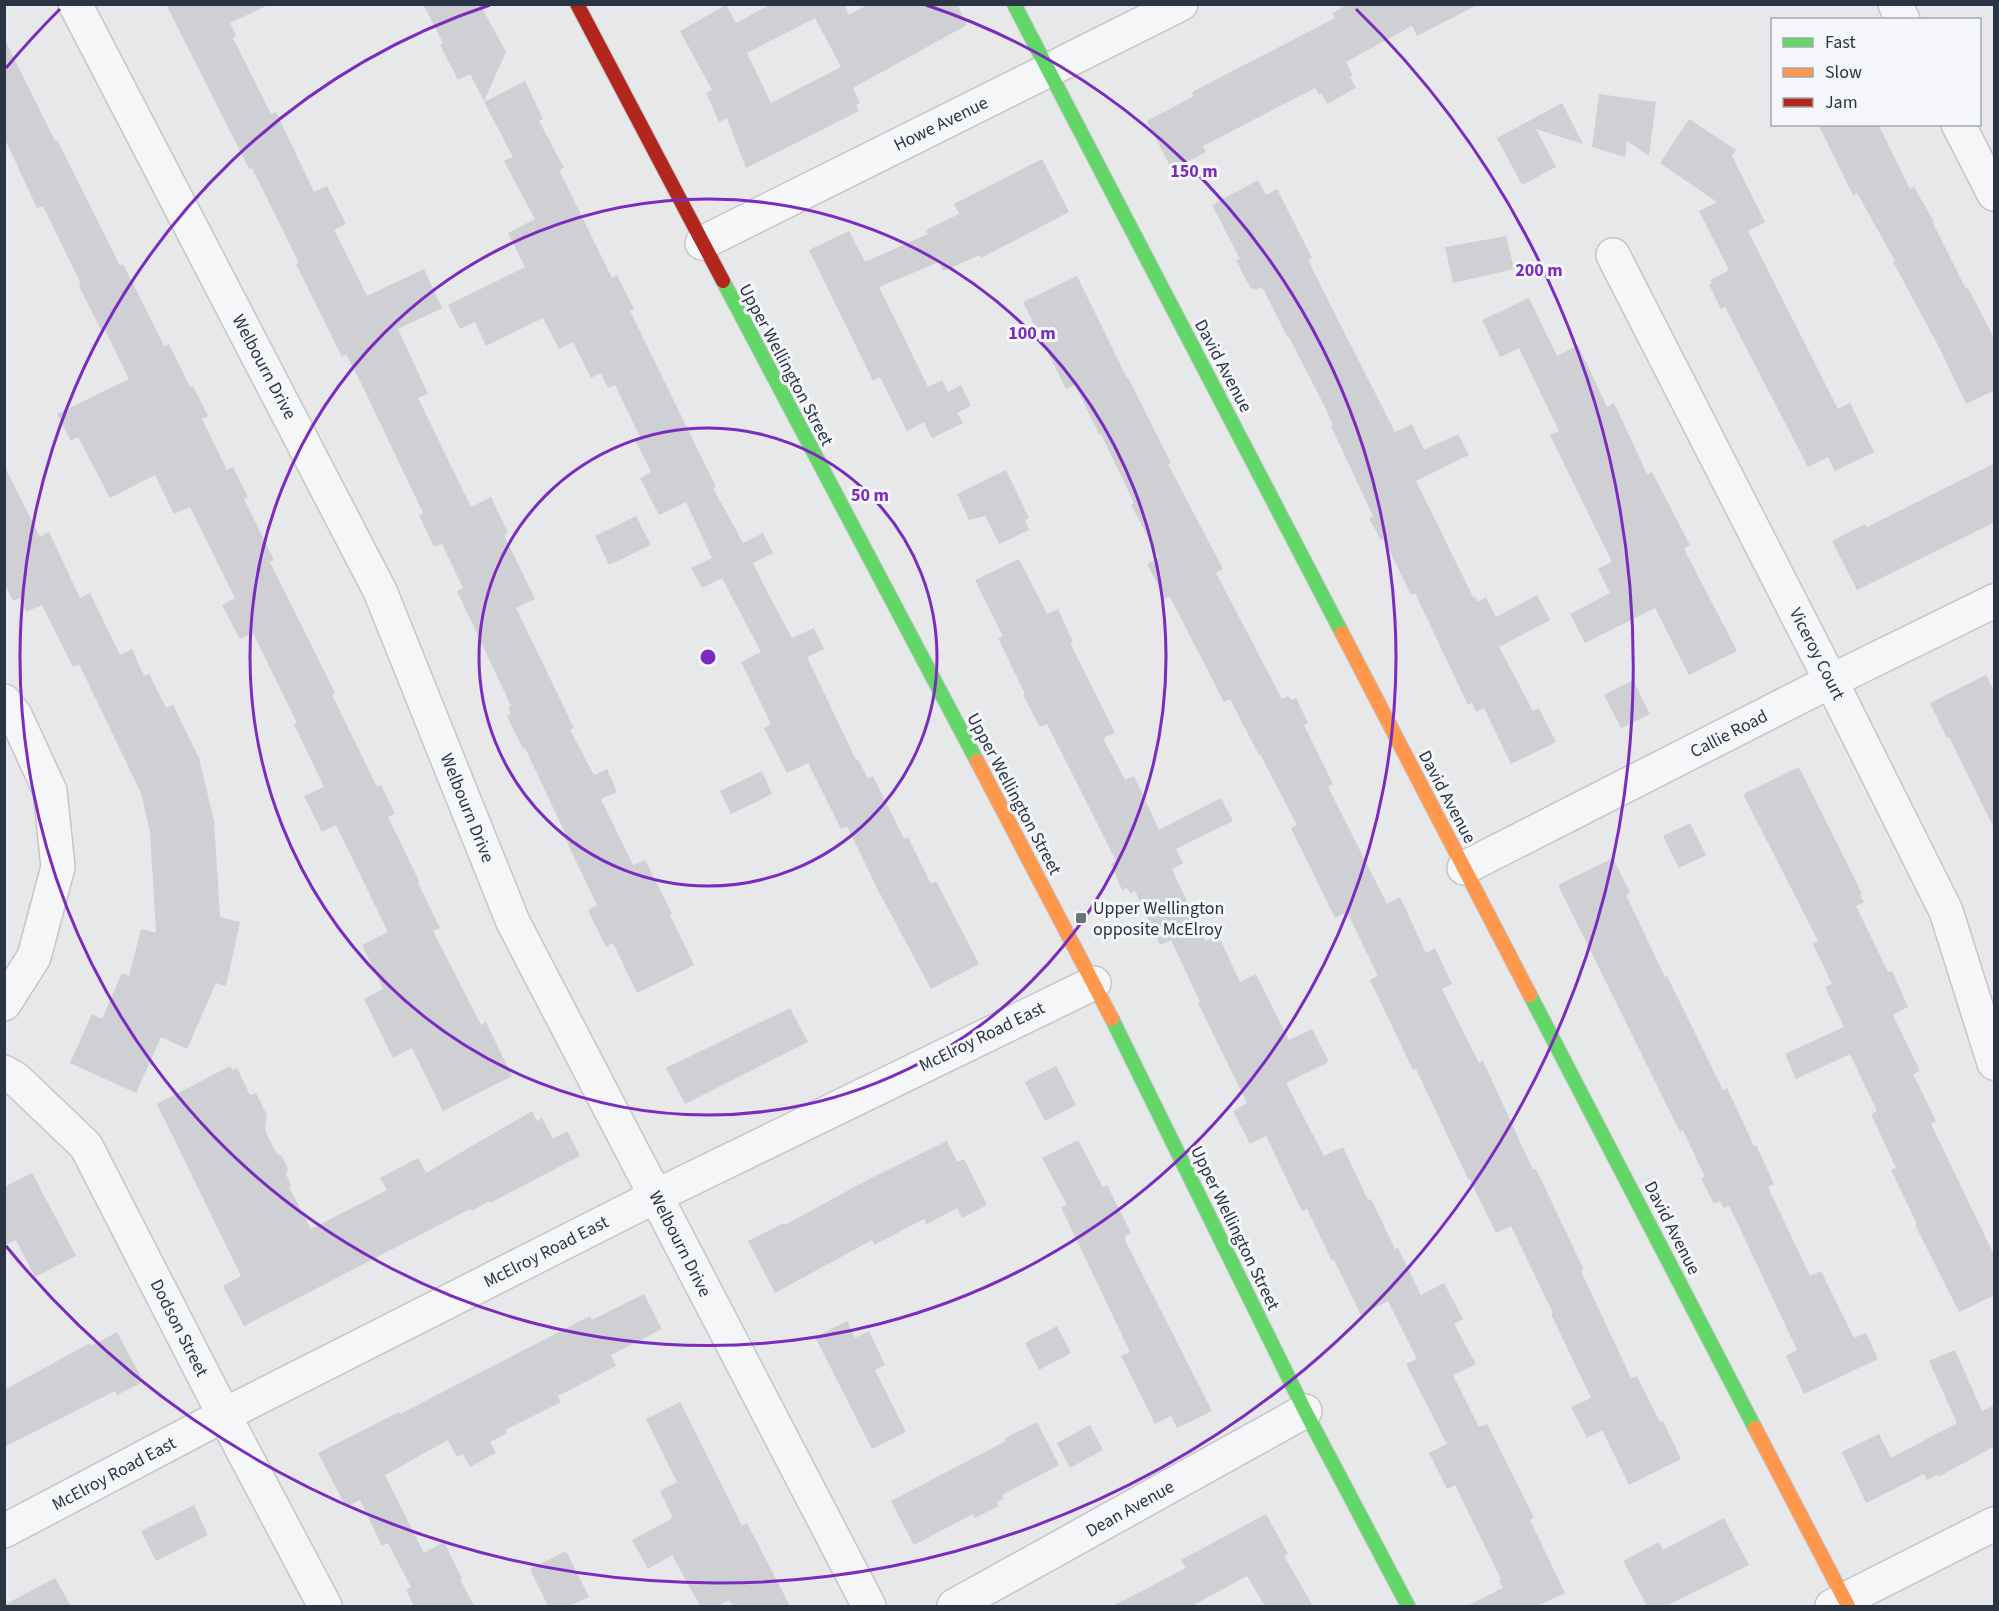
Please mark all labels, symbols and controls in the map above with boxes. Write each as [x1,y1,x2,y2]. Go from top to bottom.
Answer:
legend [1771,18,1981,126]
text: Fast [1825,30,1856,55]
text: Slow [1825,60,1862,85]
street label: Howe Avenue [890,90,993,158]
text: Jam [1825,90,1858,115]
text: 150 m [1170,159,1218,184]
text: 200 m [1515,258,1563,283]
street label: Upper Wellington Street [733,280,839,450]
street label: Welbourn Drive [226,310,302,424]
street label: David Avenue [1188,315,1258,417]
text: 100 m [1008,321,1056,346]
text: 50 m [851,483,889,508]
street label: Viceroy Court [1783,604,1851,704]
centre of rings [698,647,718,667]
street label: Callie Road [1686,704,1772,764]
street label: Upper Wellington Street [961,709,1067,879]
street label: David Avenue [1412,746,1482,848]
street label: Welbourn Drive [434,750,500,866]
place label: Upper Wellington opposite McElroy [1093,896,1224,942]
marker: Upper Wellington opposite McElroy [1074,911,1088,925]
street label: McElroy Road East [915,996,1049,1078]
street label: Upper Wellington Street [1184,1142,1286,1314]
street label: David Avenue [1638,1177,1706,1279]
street label: Welbourn Drive [643,1187,717,1301]
street label: McElroy Road East [479,1210,613,1294]
street label: Dodson Street [144,1275,214,1381]
street label: McElroy Road East [48,1431,180,1517]
street label: Dean Avenue [1081,1474,1179,1544]

